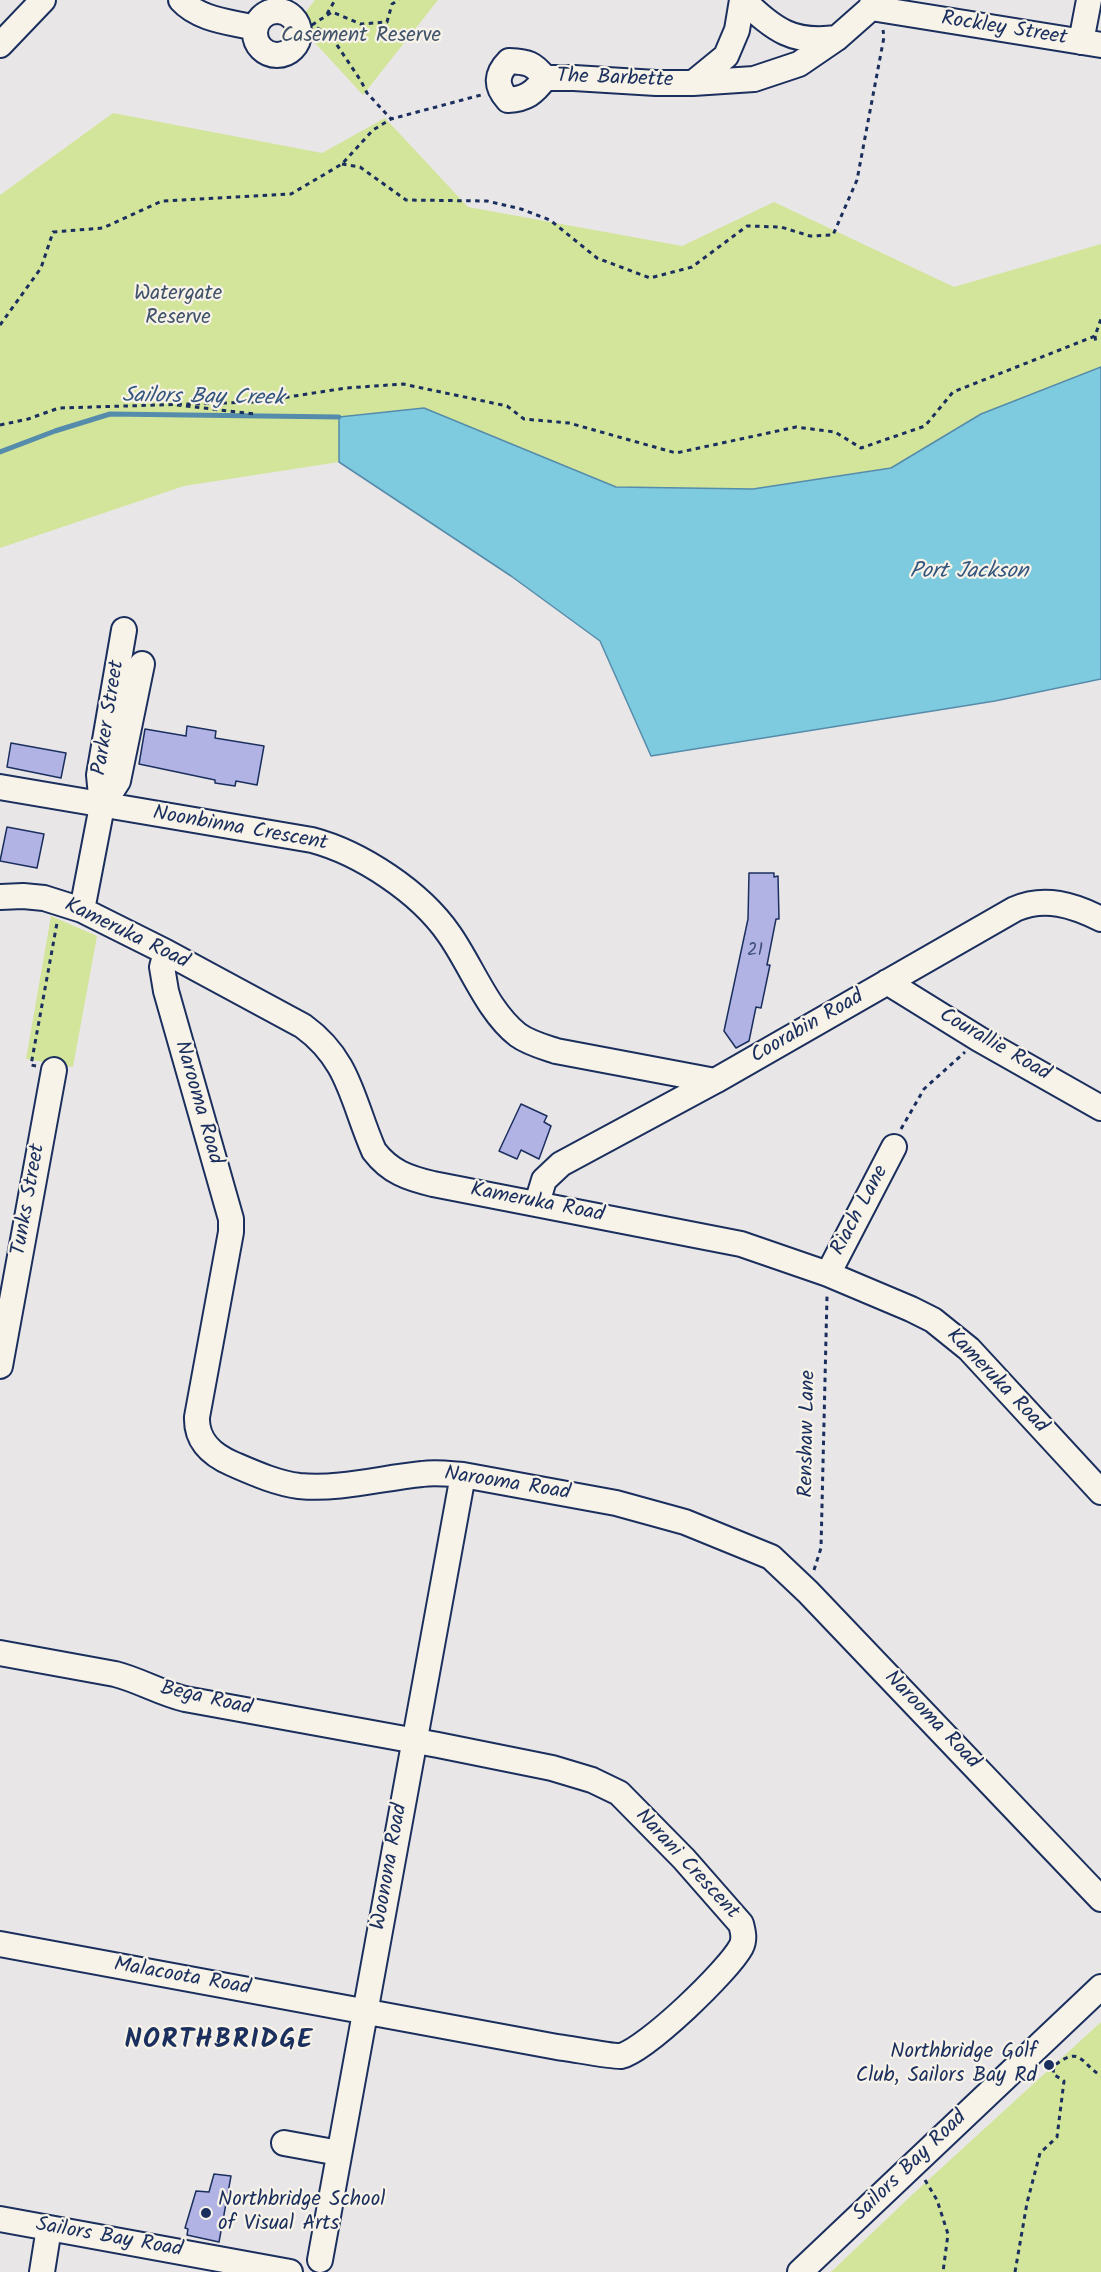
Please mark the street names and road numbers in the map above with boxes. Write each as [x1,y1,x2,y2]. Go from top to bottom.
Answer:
street label: Rockley Street [939,8,1069,52]
street label: The Barbette [556,65,674,95]
street label: Parker Street [88,659,132,777]
street label: Noonbinna Crescent [151,802,329,858]
street label: Kameruka Road [59,894,193,976]
street label: Coorabin Road [747,986,869,1070]
street label: Courallie Road [934,1004,1054,1088]
street label: Narooma Road [167,1038,227,1168]
street label: Tunks Street [8,1142,52,1258]
street label: Riach Lane [827,1162,895,1260]
street label: Kameruka Road [468,1179,606,1229]
street label: Kameruka Road [940,1324,1052,1440]
street label: Renshaw Lane [795,1370,823,1498]
street label: Narooma Road [442,1463,572,1507]
street label: Narooma Road [878,1667,984,1775]
street label: Bega Road [158,1677,254,1723]
street label: Woonona Road [368,1802,414,1932]
street label: Narani Crescent [629,1805,743,1925]
street label: Malacoota Road [112,1954,252,2002]
street label: Sailors Bay Road [849,2106,973,2228]
street label: Sailors Bay Road [34,2214,184,2264]

